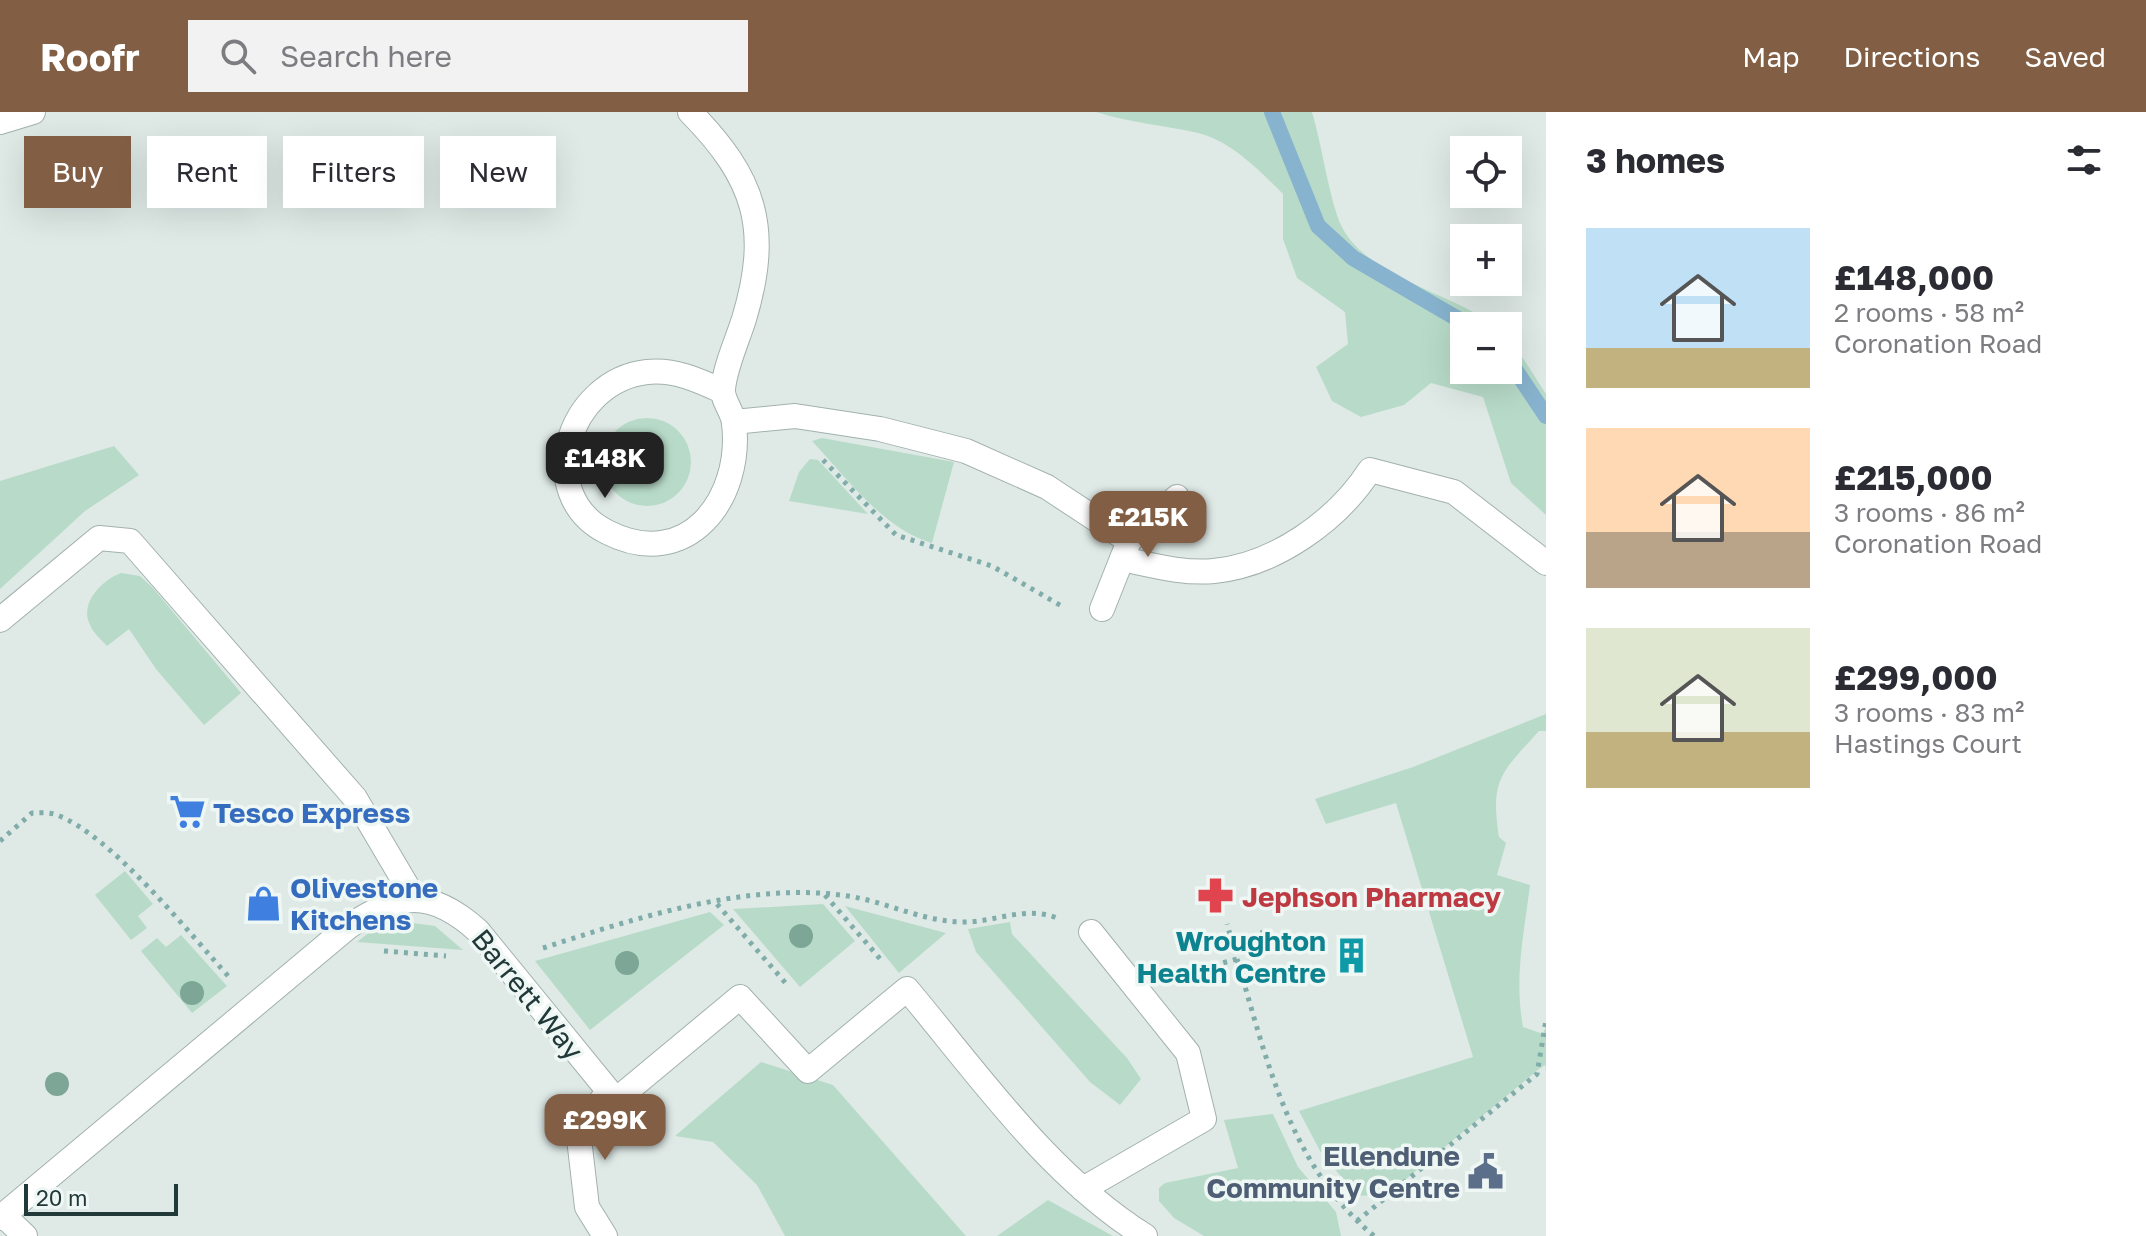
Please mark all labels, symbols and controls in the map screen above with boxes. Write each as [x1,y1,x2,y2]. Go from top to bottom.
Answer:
search box [188,20,748,92]
text: Roofr [40,34,140,79]
icon: search [216,34,260,78]
text: Search here [280,38,452,74]
text: Map [1742,40,1799,73]
text: Directions [1843,40,1980,73]
text: Saved [2024,40,2106,73]
chip: Buy [24,136,131,208]
chip: Rent [147,136,267,208]
chip: Filters [283,136,424,208]
chip: New [440,136,556,208]
map controls [1450,136,1522,384]
button: locate [1450,136,1522,208]
icon: filters [2062,138,2106,182]
text: 3 homes [1586,140,1725,180]
button: + [1450,224,1522,296]
text: £148,000 [1834,257,1994,297]
icon: home [1650,260,1746,356]
text: 2 rooms · 58 m² [1834,297,2024,328]
button: − [1450,312,1522,384]
text: Coronation Road [1834,328,2042,359]
pin: £148K [549,432,661,500]
text: £148K [564,442,646,473]
text: £215,000 [1834,457,1993,497]
icon: home [1650,460,1746,556]
pin: £215K [1092,491,1204,559]
text: 3 rooms · 86 m² [1834,497,2025,528]
text: £215K [1107,501,1189,532]
text: Coronation Road [1834,528,2042,559]
text: £299,000 [1834,657,1998,697]
icon: home [1650,660,1746,756]
text: 3 rooms · 83 m² [1834,697,2024,728]
text: Hastings Court [1834,728,2022,759]
supermarket icon: Tesco Express [168,793,206,831]
place label: Tesco Express [213,796,410,829]
place label: Olivestone Kitchens [290,871,438,936]
pharmacy icon: Jephson Pharmacy [1197,877,1235,915]
place label: Jephson Pharmacy [1242,880,1501,913]
shop icon: Olivestone Kitchens [245,884,283,922]
street label: Barrett Way [465,922,591,1066]
place label: Wroughton Health Centre [1136,924,1326,989]
building icon: Wroughton Health Centre [1333,937,1371,975]
pin: £299K [549,1094,661,1162]
text: £299K [563,1104,647,1135]
place label: Ellendune Community Centre [1206,1139,1460,1204]
public building icon: Ellendune Community Centre [1467,1152,1505,1190]
scale bar [24,1180,178,1216]
text: 20 m [36,1184,87,1211]

